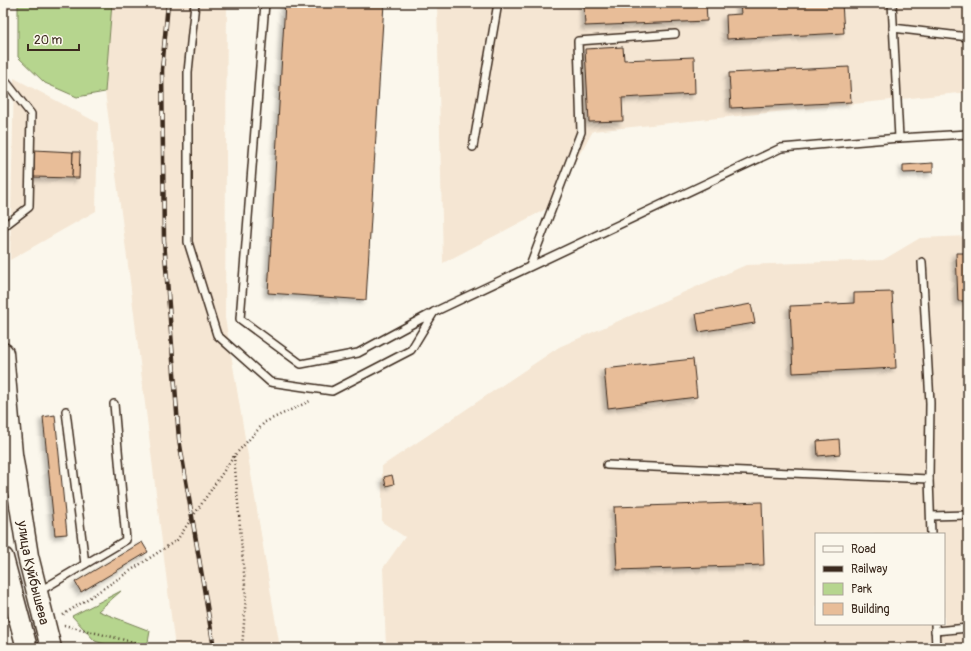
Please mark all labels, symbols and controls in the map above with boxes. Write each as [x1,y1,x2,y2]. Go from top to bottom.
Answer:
scale bar [28,26,79,52]
text: 20 m [34,33,63,48]
street label: улица Куйбышева [14,518,53,626]
legend [815,533,945,625]
text: Road [851,542,876,557]
text: Railway [851,562,887,577]
text: Park [851,582,872,597]
text: Building [851,602,890,617]

